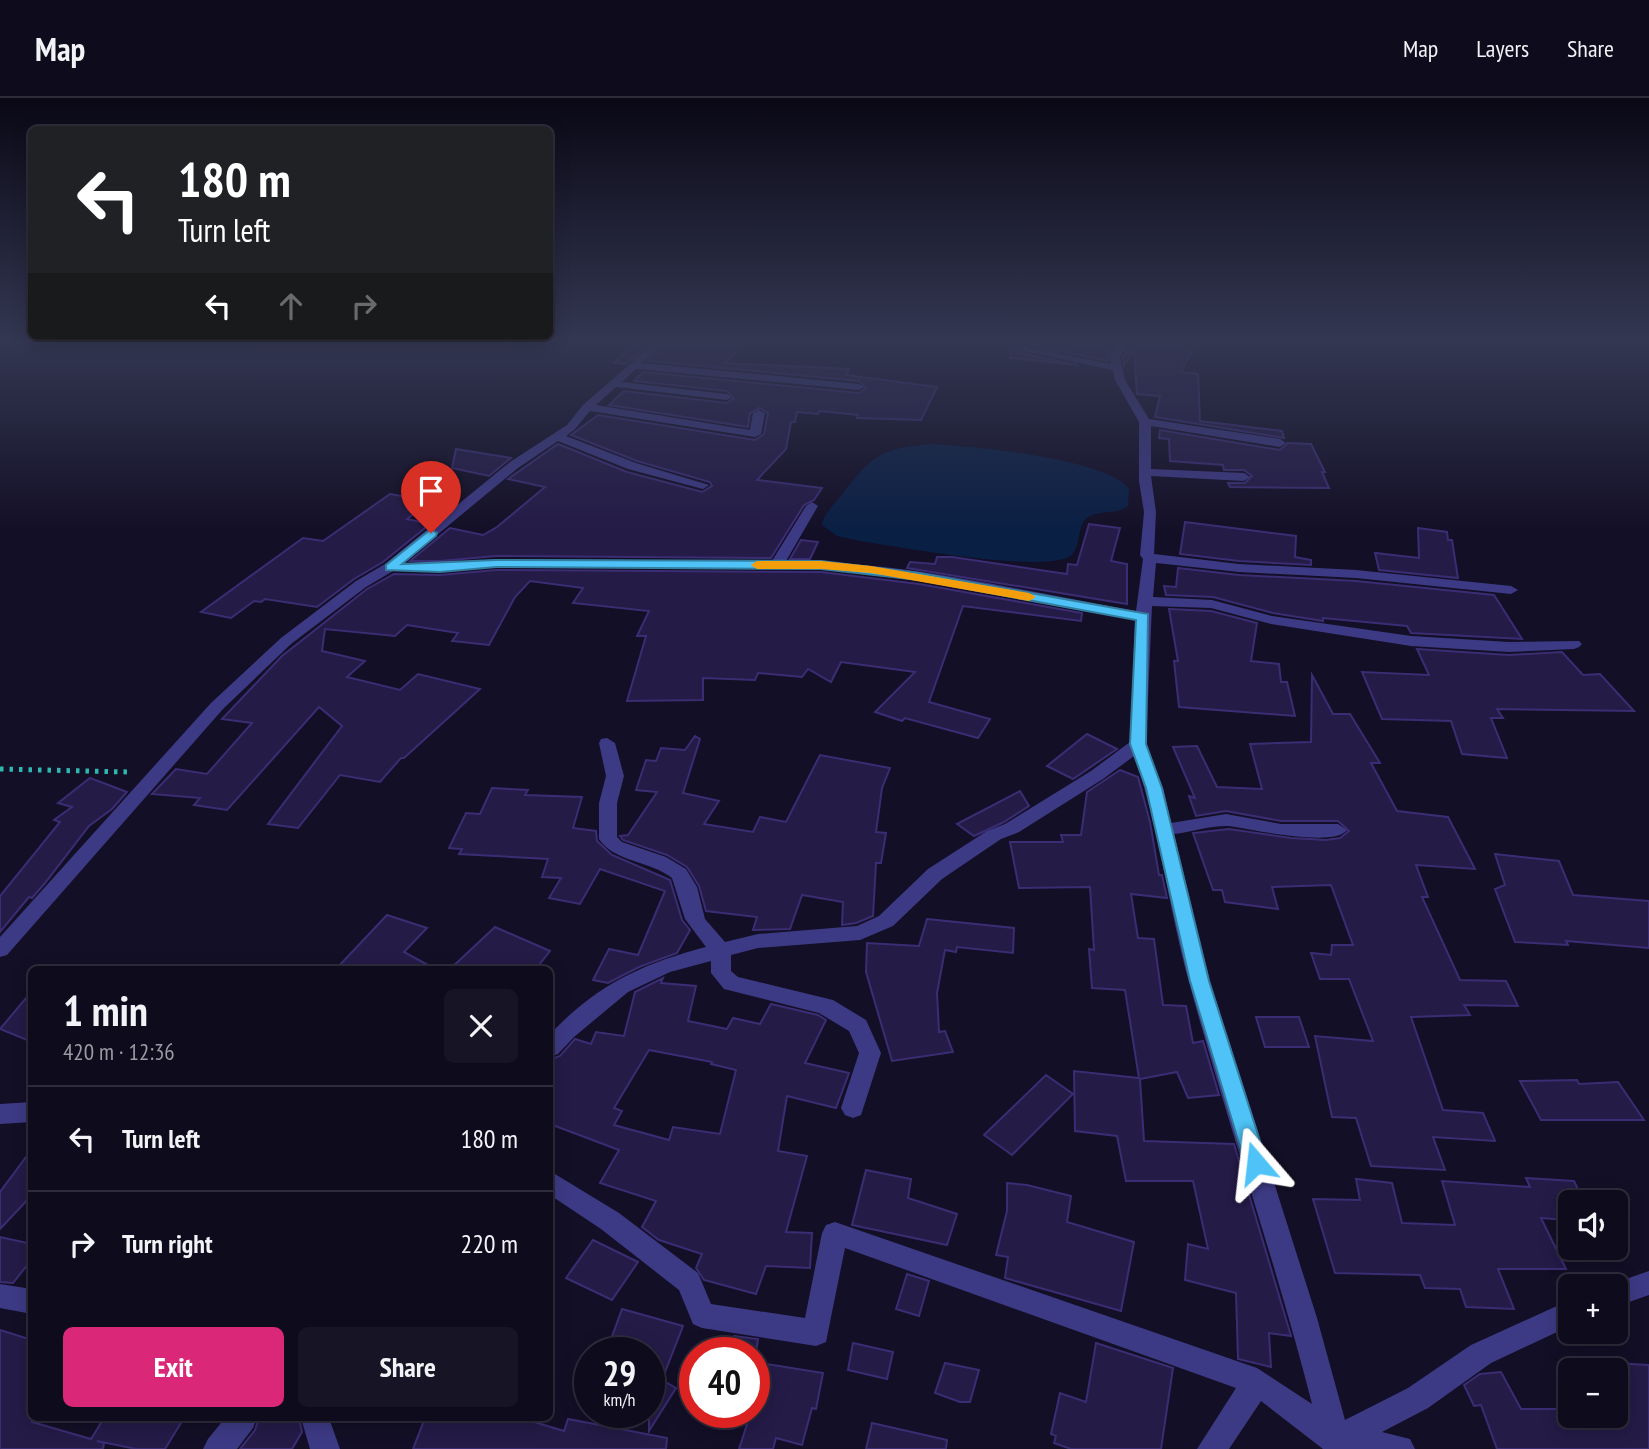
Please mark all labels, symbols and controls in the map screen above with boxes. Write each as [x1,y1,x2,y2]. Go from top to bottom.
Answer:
text: Map [35,27,85,70]
text: Map [1403,33,1438,64]
text: Layers [1476,33,1529,64]
text: Share [1567,33,1614,64]
text: 180 m [178,147,291,211]
icon: left [63,154,154,245]
text: Turn left [178,209,270,251]
icon: left [199,287,237,325]
icon: ahead [272,287,310,325]
icon: right [345,287,383,325]
pin [401,461,461,533]
icon: arrive [412,472,450,510]
text: 1 min [63,983,148,1038]
button: close [444,989,518,1063]
text: 420 m · 12:36 [63,1037,175,1066]
icon: left [63,1120,101,1158]
text: Turn left [122,1122,200,1155]
text: 180 m [460,1122,518,1155]
position arrow [1219,1126,1293,1200]
map controls [1558,1190,1628,1428]
button: sound [1558,1190,1628,1260]
icon: right [63,1225,101,1263]
text: Turn right [122,1227,213,1260]
text: 220 m [460,1227,518,1260]
button: + [1558,1274,1628,1344]
button: Exit [63,1327,284,1407]
button: Share [298,1327,518,1407]
speed limit sign: 40 [679,1337,770,1428]
text: 29 [603,1350,636,1396]
button: − [1558,1358,1628,1428]
text: km/h [604,1388,635,1411]

